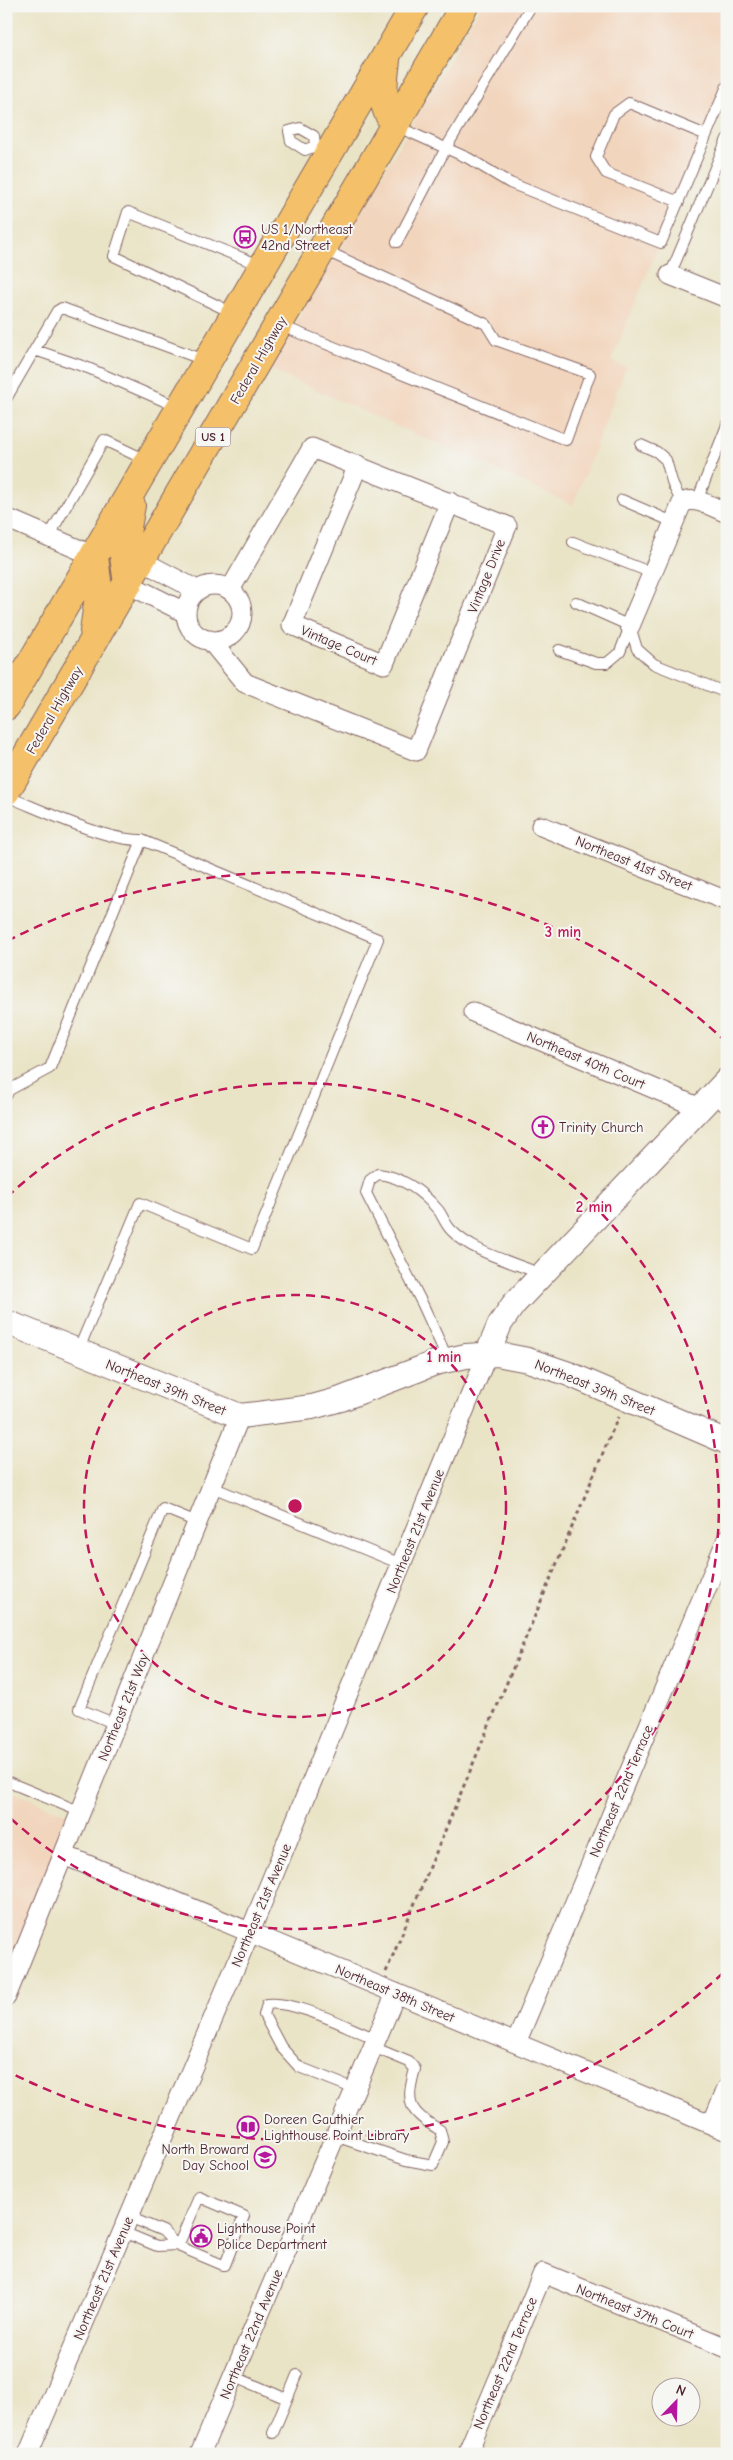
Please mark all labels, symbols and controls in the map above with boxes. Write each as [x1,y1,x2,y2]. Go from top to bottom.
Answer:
place label: US 1/Northeast 42nd Street [261,221,353,254]
bus stop icon: US 1/Northeast 42nd Street [233,225,257,249]
street label: Federal Highway [226,313,291,407]
road number: US 1 [196,428,230,447]
street label: Vintage Drive [464,537,509,616]
street label: Vintage Court [298,622,380,670]
street label: Federal Highway [22,663,87,757]
street label: Northeast 41st Street [573,832,696,895]
text: 3 min [545,923,581,941]
street label: Northeast 40th Court [524,1028,648,1093]
church icon: Trinity Church [531,1115,555,1139]
place label: Trinity Church [559,1119,644,1136]
text: 2 min [576,1198,612,1216]
text: 1 min [427,1348,461,1366]
street label: Northeast 39th Street [103,1356,229,1420]
street label: Northeast 39th Street [532,1356,658,1420]
street label: Northeast 21st Avenue [383,1467,448,1596]
centre of rings [286,1497,304,1515]
street label: Northeast 21st Way [94,1650,153,1763]
street label: Northeast 22nd Terrace [586,1723,657,1860]
street label: Northeast 21st Avenue [228,1841,295,1969]
street label: Northeast 38th Street [333,1961,458,2027]
place label: Doreen Gauthier Lighthouse Point Library [264,2111,410,2144]
library icon: Doreen Gauthier Lighthouse Point Library [236,2115,260,2139]
place label: North Broward Day School [161,2141,249,2174]
school or university icon: North Broward Day School [253,2145,277,2169]
street label: Northeast 21st Avenue [70,2214,137,2342]
place label: Lighthouse Point Police Department [217,2220,328,2253]
public building icon: Lighthouse Point Police Department [189,2224,213,2248]
street label: Northeast 22nd Avenue [216,2267,287,2402]
street label: Northeast 37th Court [574,2280,697,2343]
street label: Northeast 22nd Terrace [470,2295,541,2432]
north arrow [650,2378,700,2428]
text: N [673,2381,688,2400]

